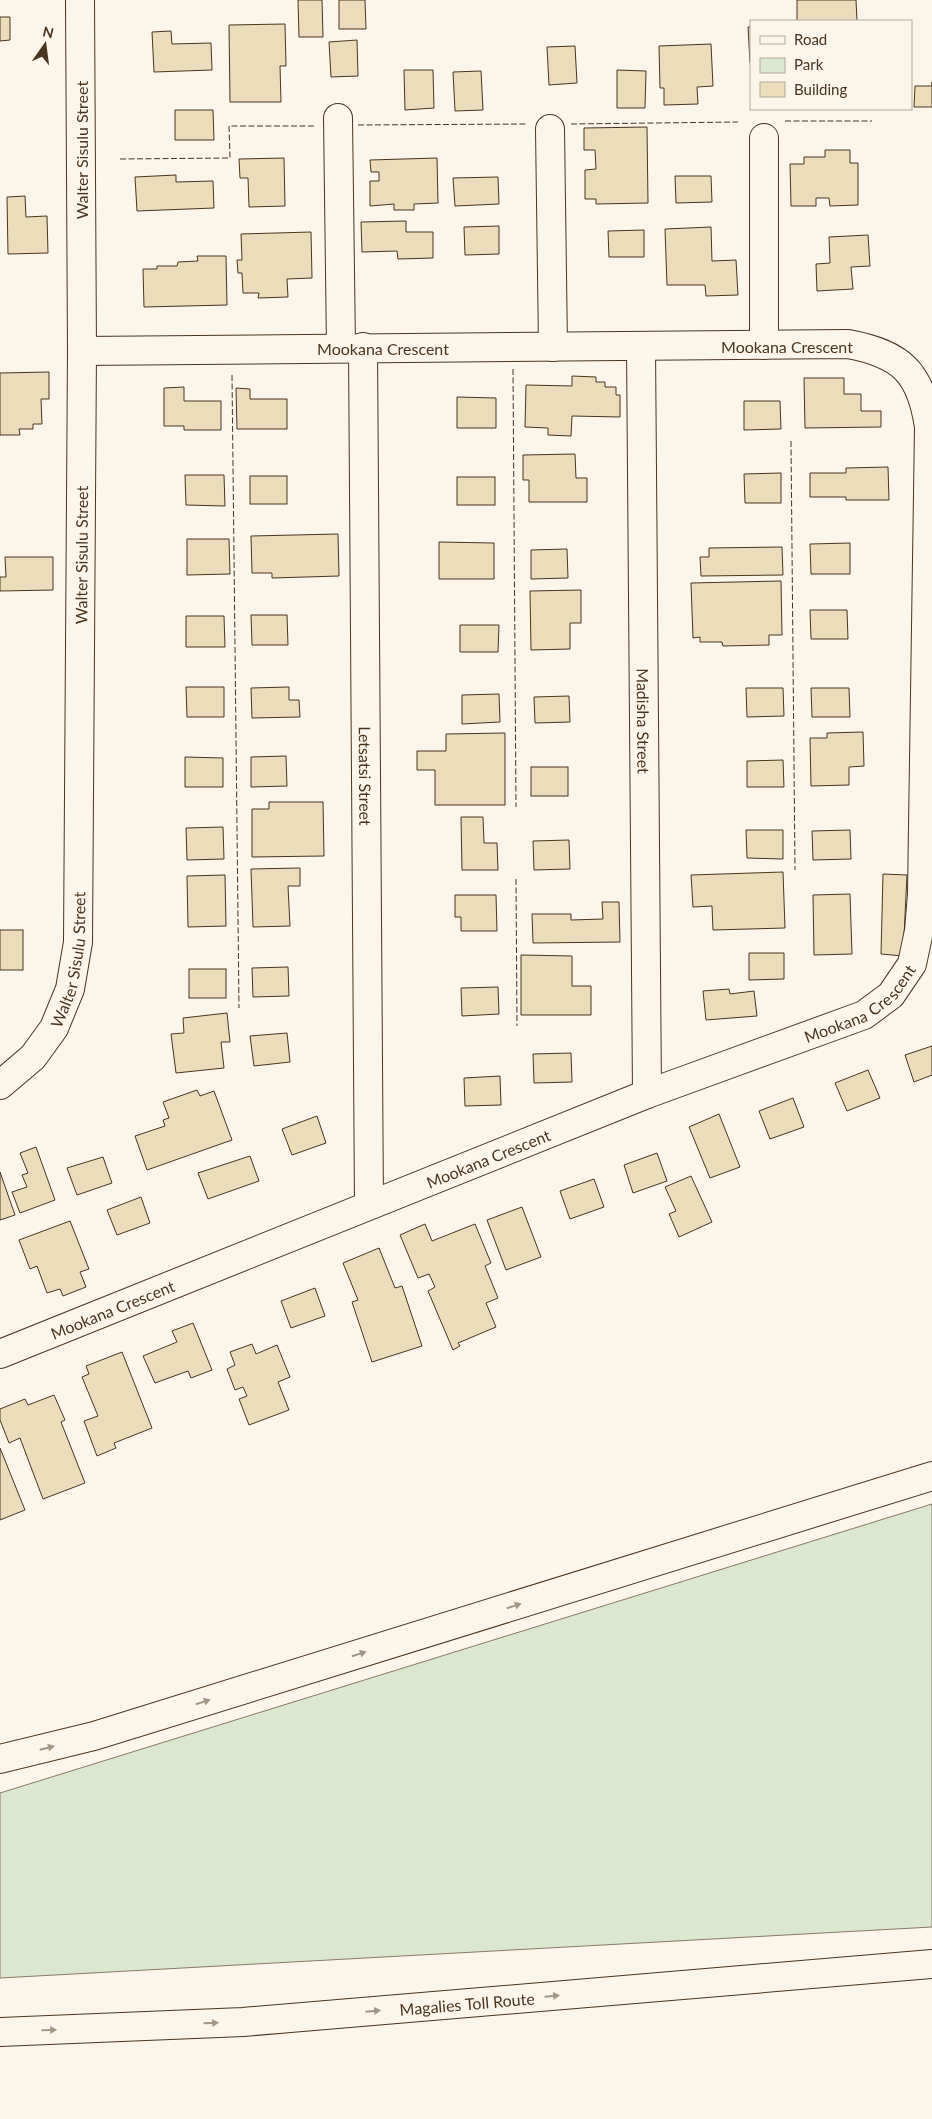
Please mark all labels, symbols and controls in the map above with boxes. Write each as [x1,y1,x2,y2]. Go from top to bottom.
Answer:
north arrow [20,20,70,70]
legend [750,20,912,110]
text: N [41,22,56,41]
text: Road [794,30,827,48]
text: Park [794,55,824,73]
text: Building [794,80,847,98]
street label: Walter Sisulu Street [72,81,91,219]
street label: Mookana Crescent [721,337,853,356]
street label: Mookana Crescent [317,339,449,358]
street label: Walter Sisulu Street [71,485,91,624]
street label: Madisha Street [634,668,654,774]
street label: Letsatsi Street [356,726,376,826]
street label: Walter Sisulu Street [46,891,88,1030]
street label: Mookana Crescent [801,960,919,1046]
street label: Mookana Crescent [423,1124,553,1191]
street label: Mookana Crescent [48,1275,177,1342]
one-way arrow [506,1601,521,1609]
one-way arrow [351,1650,366,1658]
one-way arrow [196,1698,211,1706]
one-way arrow [40,1744,55,1752]
street label: Magalies Toll Route [399,1988,535,2018]
one-way arrow [545,1992,561,2000]
one-way arrow [365,2007,381,2015]
one-way arrow [203,2019,219,2027]
one-way arrow [41,2025,57,2033]

